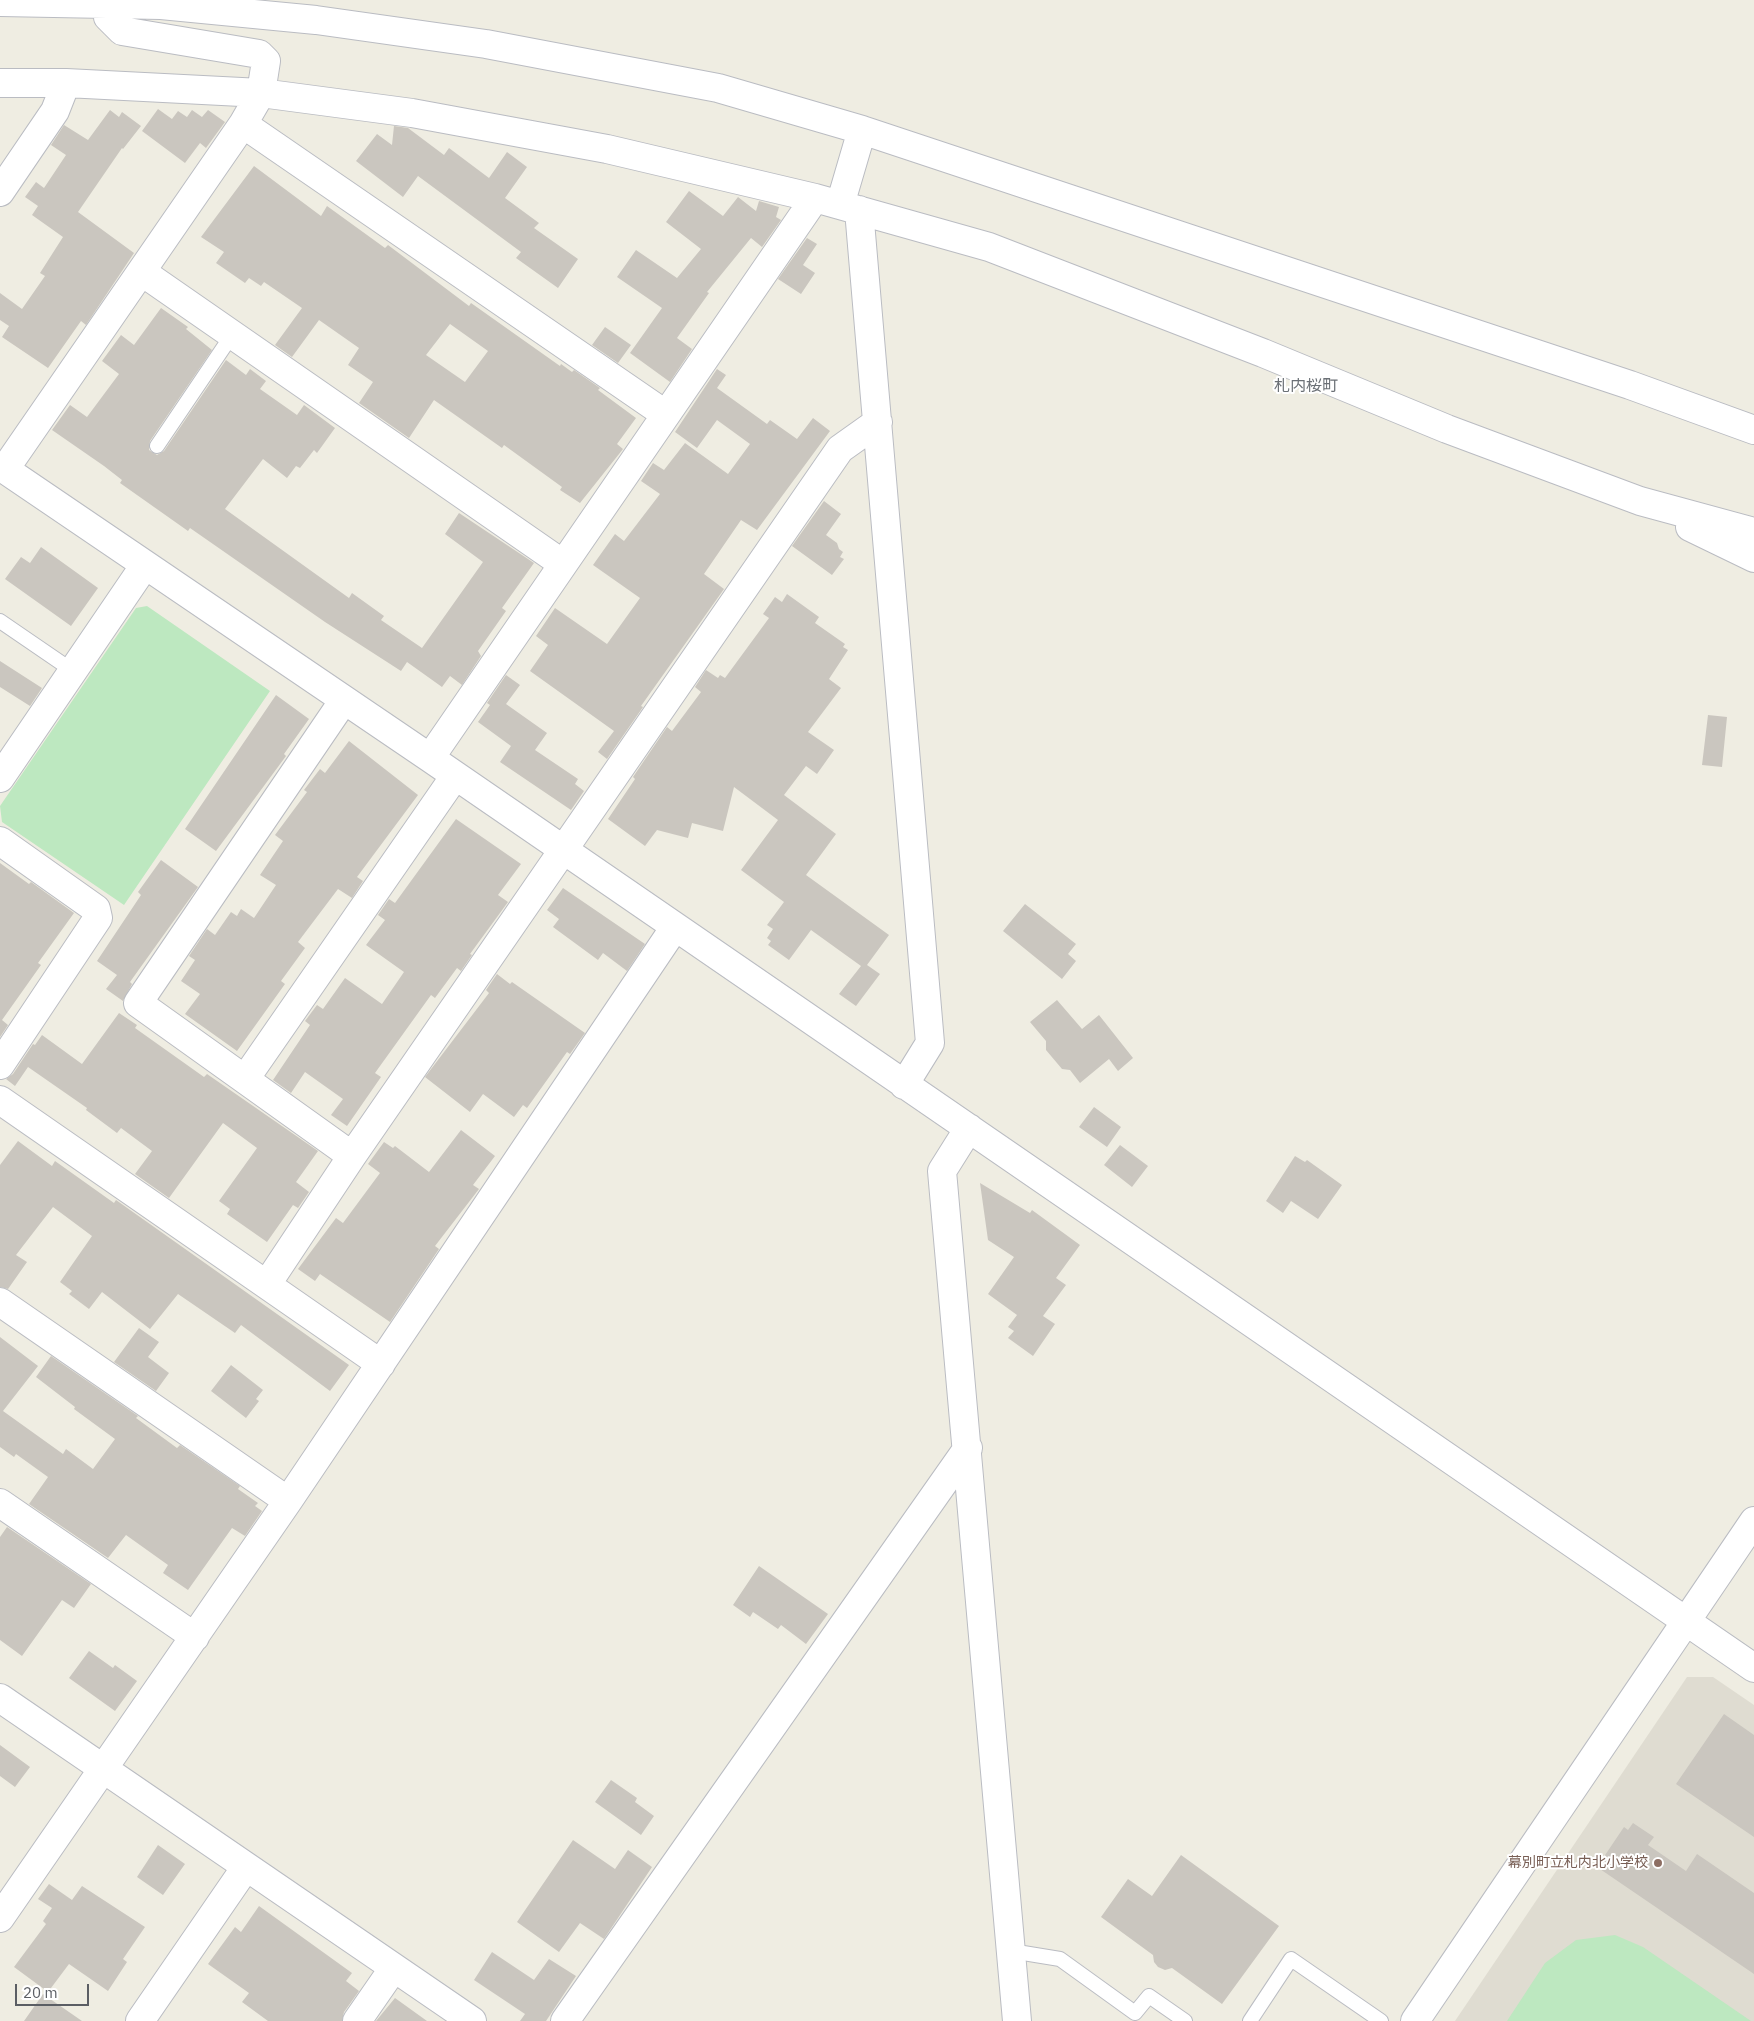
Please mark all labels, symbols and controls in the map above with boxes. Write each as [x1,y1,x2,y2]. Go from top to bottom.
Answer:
district label: 札内桜町 [1274,376,1338,396]
place label: 幕別町立札内北小学校 [1508,1855,1648,1871]
marker: 幕別町立札内北小学校 [1652,1857,1664,1869]
scale bar [18,1974,91,2006]
text: 20 m [23,1983,58,2002]

